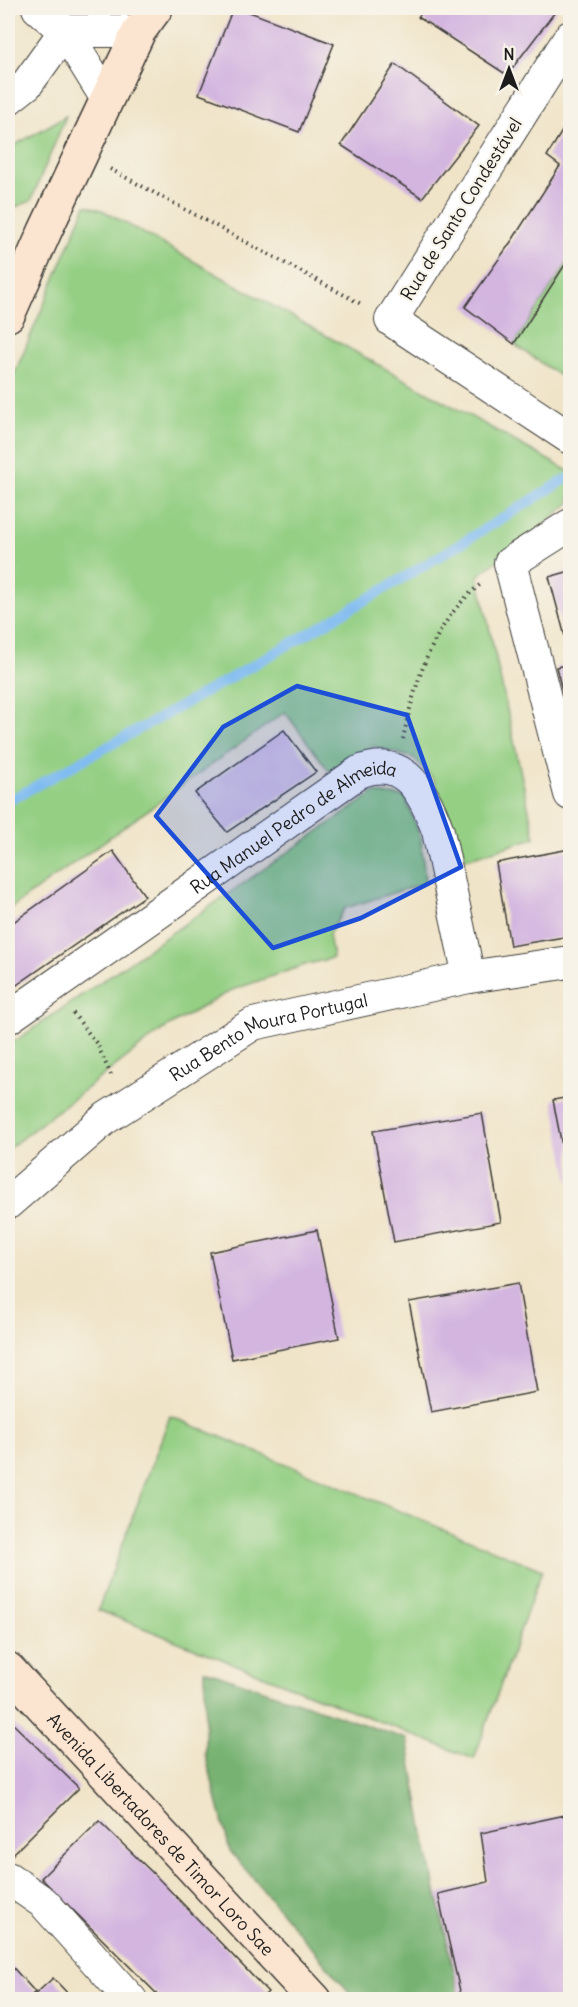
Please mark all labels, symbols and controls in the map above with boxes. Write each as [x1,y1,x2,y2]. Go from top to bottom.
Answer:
north arrow [479,39,539,99]
text: N [503,44,515,64]
street label: Rua de Santo Condestável [395,113,527,305]
street label: Rua Manuel Pedro de Almeida [185,756,400,898]
street label: Rua Bento Moura Portugal [165,988,370,1086]
street label: Avenida Libertadores de Timor Loro Sae [43,1708,279,1960]

